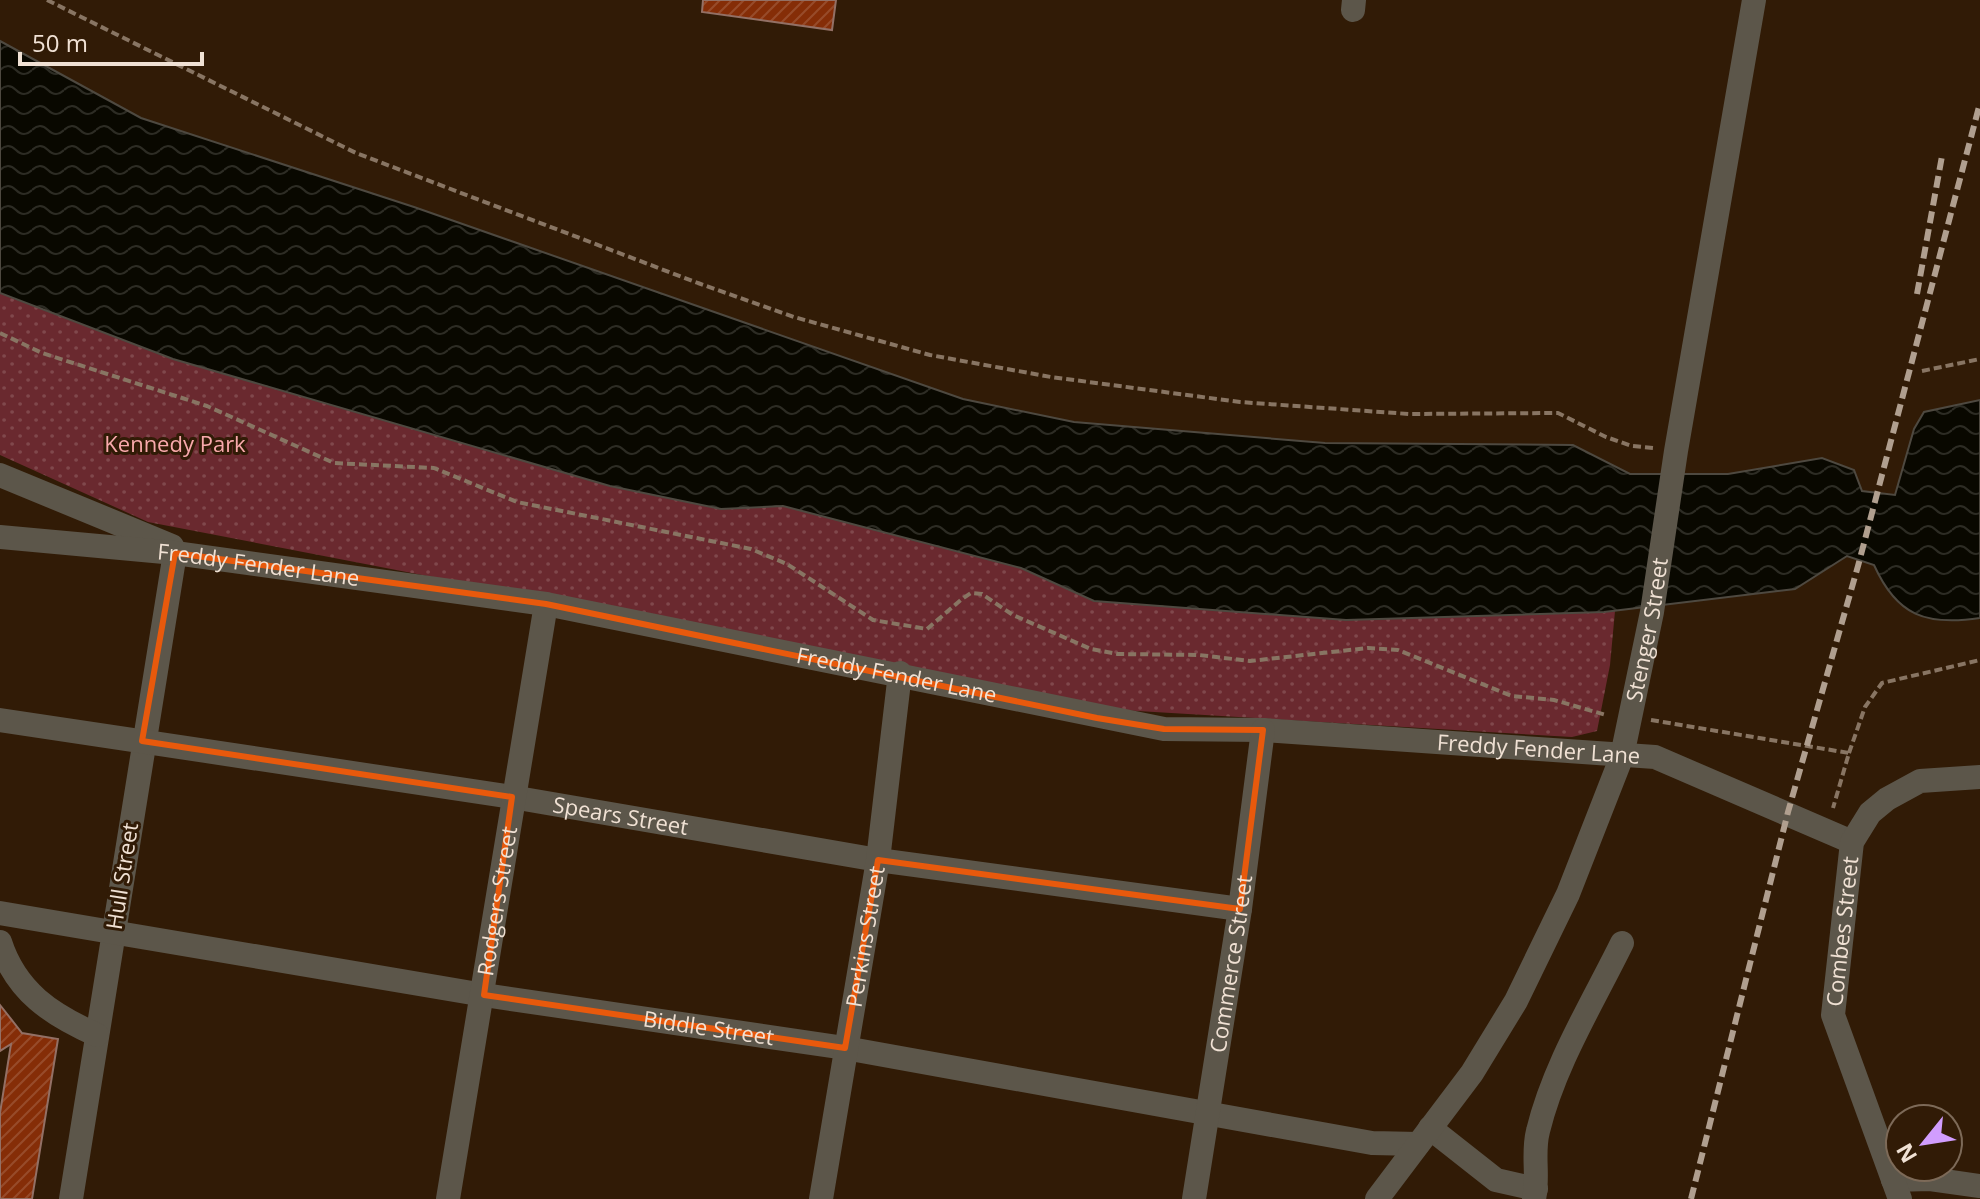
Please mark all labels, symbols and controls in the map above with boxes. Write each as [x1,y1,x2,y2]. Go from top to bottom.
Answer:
scale bar [20,16,202,66]
text: 50 m [32,26,88,59]
park label: Kennedy Park [104,428,246,458]
street label: Freddy Fender Lane [156,535,362,592]
street label: Stenger Street [1618,555,1674,705]
street label: Freddy Fender Lane [794,639,1000,709]
street label: Freddy Fender Lane [1436,726,1641,770]
street label: Spears Street [551,788,691,841]
street label: Hull Street [98,820,144,932]
street label: Rodgers Street [469,824,523,978]
street label: Combes Street [1818,854,1864,1008]
street label: Perkins Street [837,863,891,1009]
street label: Commerce Street [1201,873,1258,1055]
street label: Biddle Street [641,1003,776,1051]
north arrow [1884,1103,1964,1183]
text: N [1888,1138,1923,1169]

